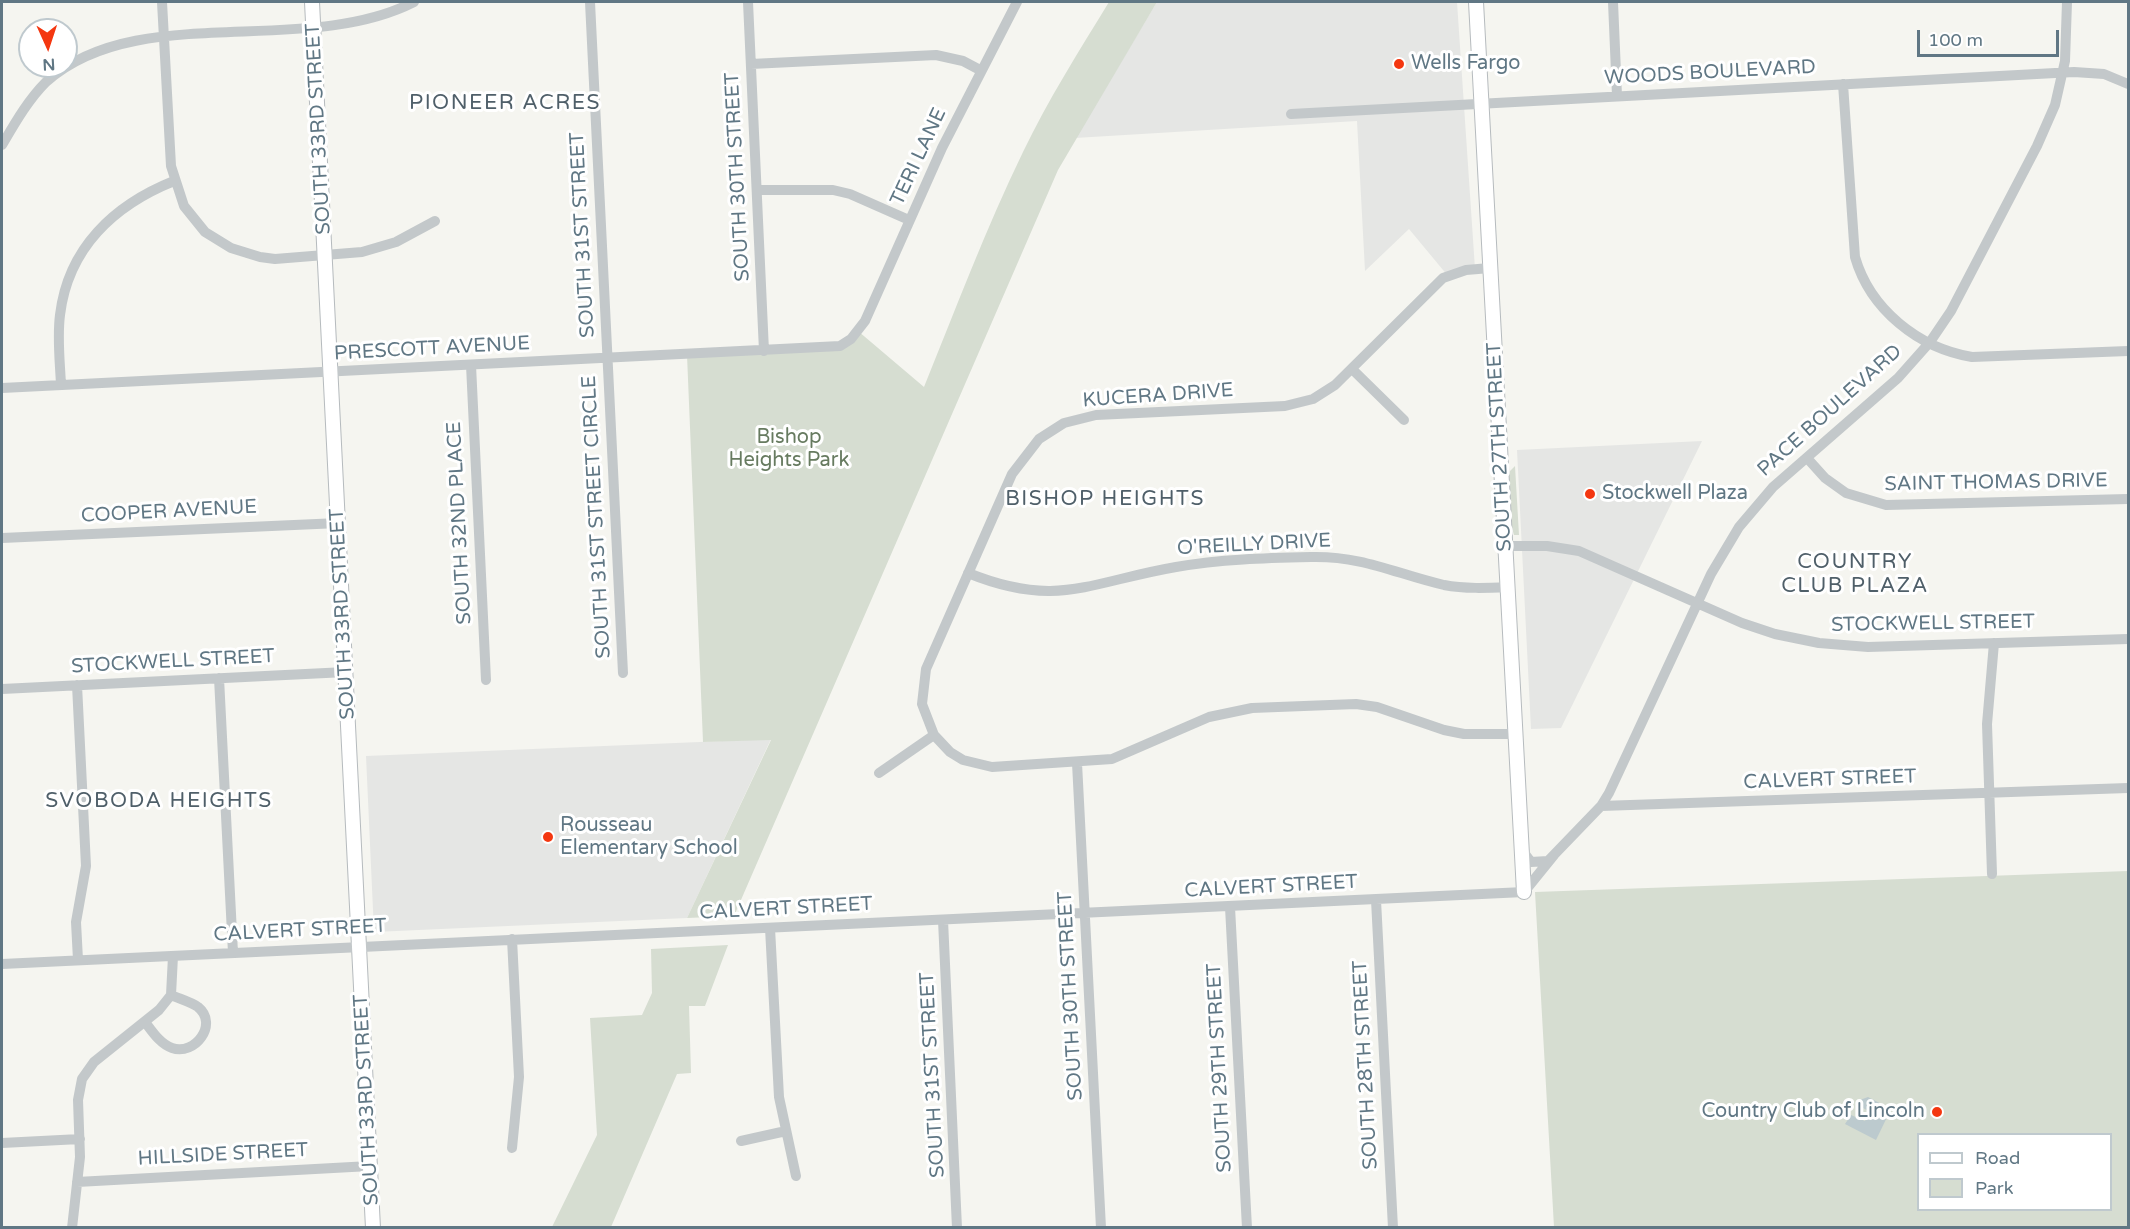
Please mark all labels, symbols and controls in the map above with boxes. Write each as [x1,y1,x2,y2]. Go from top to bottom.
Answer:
north arrow [18,18,78,78]
scale bar [1920,18,2062,56]
street label: SOUTH 33RD STREET [301,23,337,235]
text: 100 m [1928,29,1983,51]
place label: Wells Fargo [1411,52,1520,76]
text: N [42,54,56,74]
street label: WOODS BOULEVARD [1604,55,1816,91]
marker: Wells Fargo [1392,57,1406,71]
street label: SOUTH 30TH STREET [721,72,755,282]
district label: PIONEER ACRES [409,90,601,116]
street label: TERI LANE [886,104,952,210]
street label: SOUTH 31ST STREET [566,132,600,338]
street label: PRESCOTT AVENUE [333,332,531,366]
street label: PACE BOULEVARD [1753,340,1907,482]
street label: SOUTH 27TH STREET [1483,342,1517,552]
street label: SOUTH 31ST STREET CIRCLE [578,375,616,659]
street label: KUCERA DRIVE [1082,379,1234,413]
street label: SOUTH 32ND PLACE [443,421,477,625]
park label: Bishop Heights Park [729,426,849,473]
street label: SAINT THOMAS DRIVE [1884,469,2108,497]
place label: Stockwell Plaza [1602,482,1748,506]
district label: BISHOP HEIGHTS [1005,486,1205,512]
marker: Stockwell Plaza [1583,487,1597,501]
street label: COOPER AVENUE [80,495,258,529]
street label: SOUTH 33RD STREET [325,508,361,720]
street label: O'REILLY DRIVE [1176,529,1332,561]
district label: COUNTRY CLUB PLAZA [1781,549,1929,599]
street label: STOCKWELL STREET [1831,610,2035,638]
street label: STOCKWELL STREET [71,645,275,679]
street label: CALVERT STREET [1743,765,1917,795]
district label: SVOBODA HEIGHTS [45,788,273,814]
place label: Rousseau Elementary School [560,814,738,861]
marker: Rousseau Elementary School [541,830,555,844]
street label: CALVERT STREET [1184,870,1358,904]
street label: SOUTH 30TH STREET [1054,891,1088,1101]
street label: CALVERT STREET [699,892,873,926]
street label: CALVERT STREET [213,914,387,948]
street label: SOUTH 28TH STREET [1349,960,1383,1170]
street label: SOUTH 29TH STREET [1203,963,1237,1173]
street label: SOUTH 31ST STREET [916,972,950,1178]
street label: SOUTH 33RD STREET [349,994,385,1206]
place label: Country Club of Lincoln [1702,1100,1925,1124]
marker: Country Club of Lincoln [1930,1105,1944,1119]
legend [1917,1133,2112,1211]
street label: HILLSIDE STREET [137,1139,309,1171]
text: Road [1975,1147,2020,1169]
text: Park [1975,1177,2013,1199]

